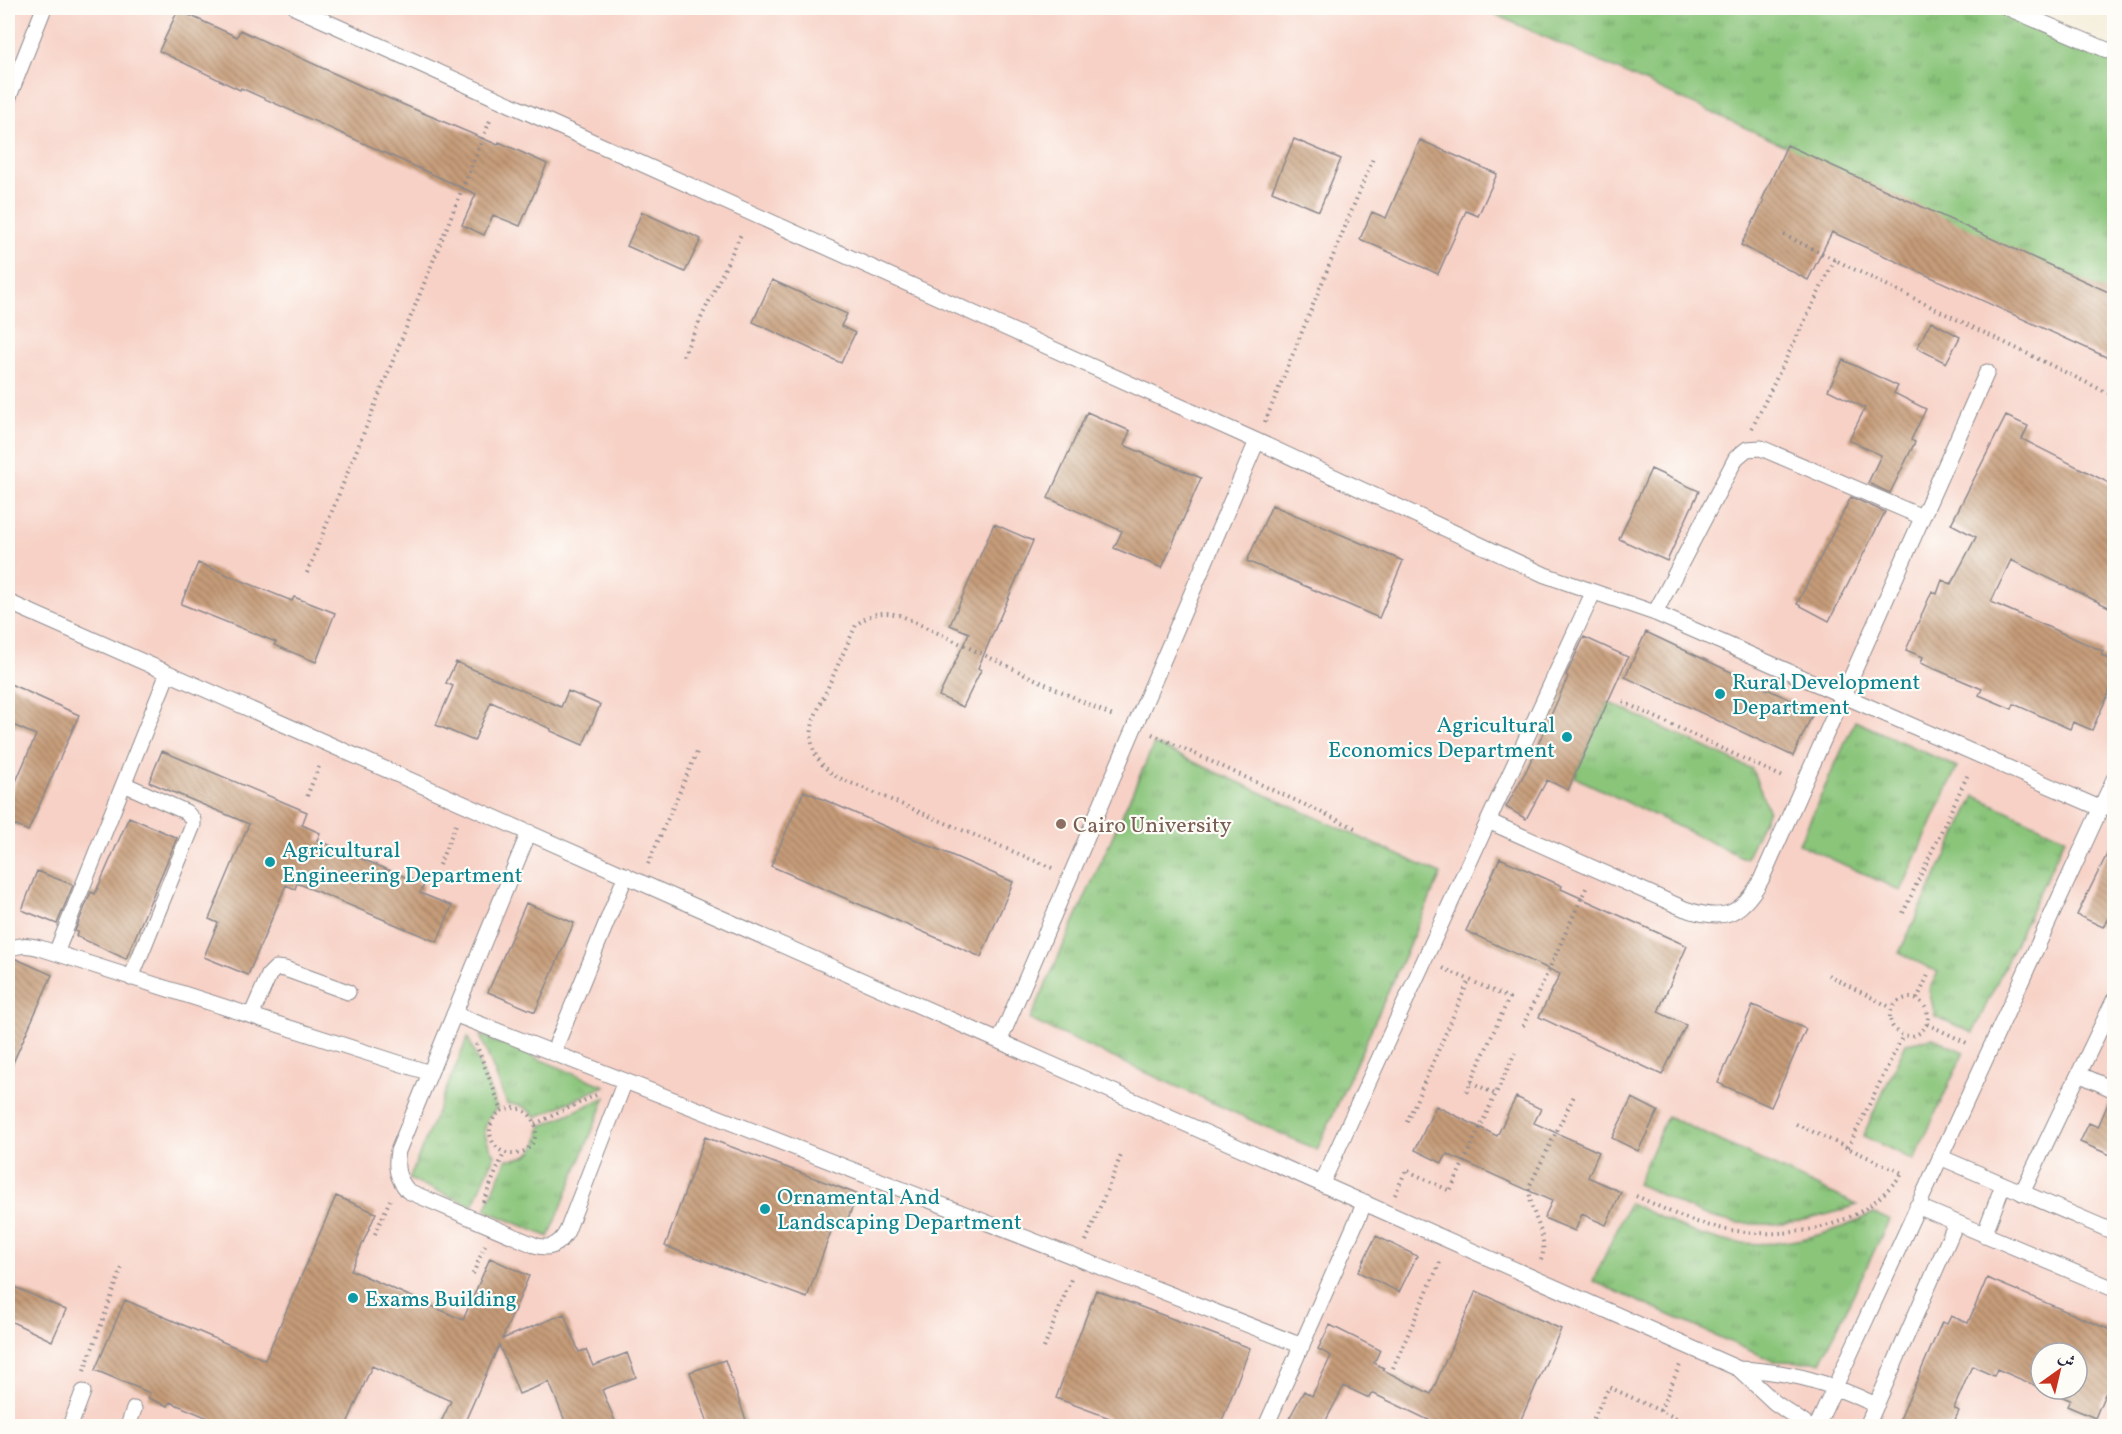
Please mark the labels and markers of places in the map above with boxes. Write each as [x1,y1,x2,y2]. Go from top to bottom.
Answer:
place label: Rural Development Department [1732,668,1921,724]
marker: Rural Development Department [1713,687,1727,701]
place label: Agricultural Economics Department [1328,711,1555,767]
marker: Agricultural Economics Department [1560,730,1574,744]
place label: Cairo University [1073,811,1232,842]
marker: Cairo University [1054,817,1068,831]
place label: Agricultural Engineering Department [282,836,523,892]
marker: Agricultural Engineering Department [263,855,277,869]
place label: Ornamental And Landscaping Department [777,1183,1022,1239]
marker: Ornamental And Landscaping Department [758,1202,772,1216]
place label: Exams Building [365,1285,517,1316]
marker: Exams Building [346,1291,360,1305]

